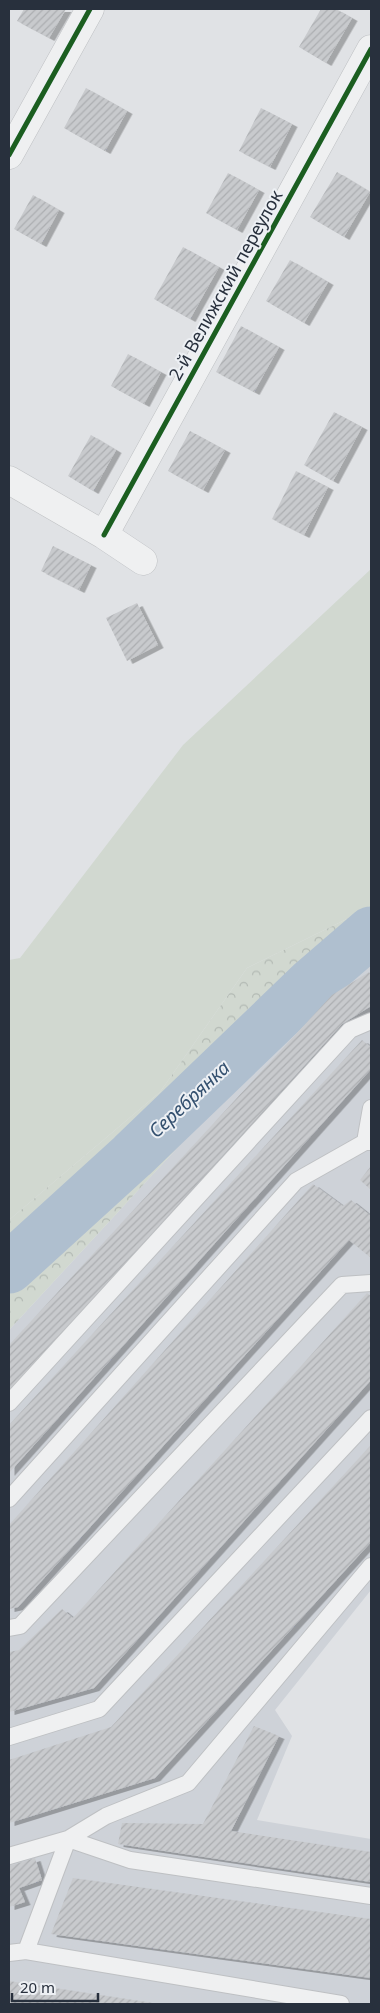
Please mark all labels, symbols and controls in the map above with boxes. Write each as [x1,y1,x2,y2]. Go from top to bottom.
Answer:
street label: 2-й Велижский переулок [163,185,288,385]
water label: Серебрянка [143,1055,235,1143]
scale bar [12,1970,99,2002]
text: 20 m [20,1977,55,1997]

